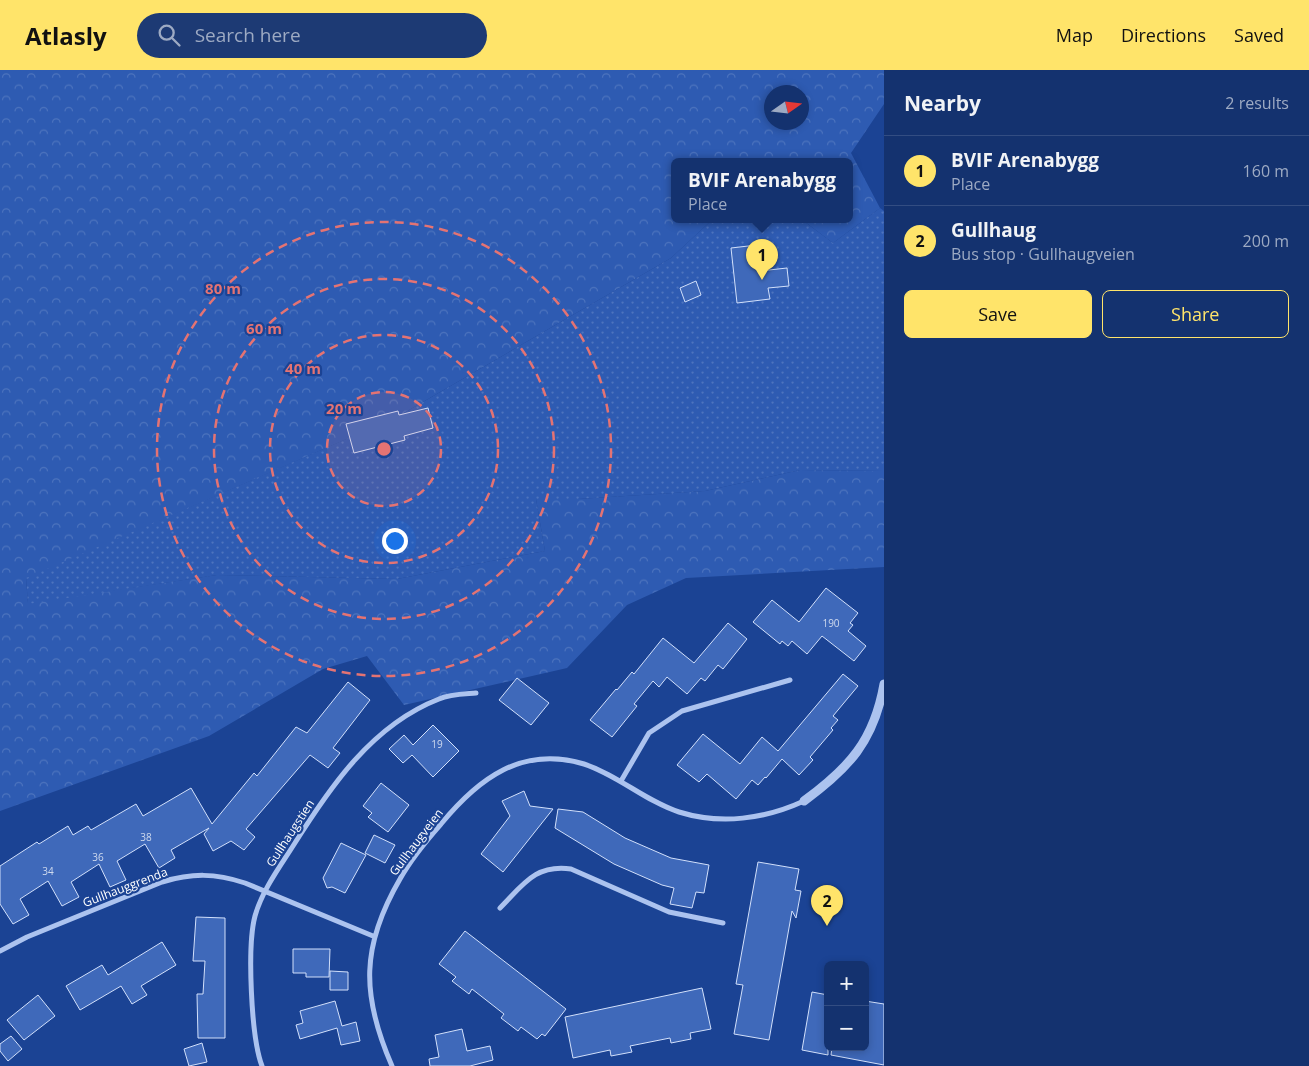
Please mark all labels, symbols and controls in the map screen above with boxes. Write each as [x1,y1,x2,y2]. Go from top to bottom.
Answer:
search box [137,13,487,58]
text: Atlasly [25,19,107,52]
icon: search [155,21,183,49]
text: Search here [195,22,301,48]
text: Map [1056,23,1093,47]
text: Directions [1121,23,1206,47]
text: Saved [1234,23,1284,47]
north arrow [764,85,809,130]
text: Nearby [904,89,981,117]
text: 2 results [1225,92,1289,114]
text: BVIF Arenabygg [951,147,1099,173]
popup [671,158,853,223]
text: 1 [915,160,925,182]
text: 160 m [1243,160,1289,182]
text: BVIF Arenabygg [688,167,836,193]
text: Place [951,173,990,195]
text: Place [688,193,727,215]
text: Gullhaug [951,217,1036,243]
text: 2 [915,230,925,252]
text: 200 m [1243,230,1289,252]
pin: 1 [746,239,778,280]
text: Bus stop · Gullhaugveien [951,243,1135,265]
text: 80 m [205,278,241,298]
button: Save [904,290,1092,338]
button: Share [1102,290,1289,338]
text: 60 m [246,318,282,338]
text: 40 m [285,358,321,378]
text: 20 m [326,398,362,418]
centre of rings [375,440,393,458]
your location [382,528,408,554]
house number: 190 [822,616,840,630]
house number: 19 [431,737,443,751]
street label: Gullhaugstien [262,796,318,870]
street label: Gullhaugveien [385,805,447,879]
house number: 38 [140,830,152,844]
house number: 36 [92,850,104,864]
street label: Gullhauggrenda [80,863,170,911]
house number: 34 [42,864,54,878]
pin: 2 [811,885,843,926]
map controls [824,961,869,1051]
button: + [824,961,869,1006]
button: − [824,1006,869,1051]

